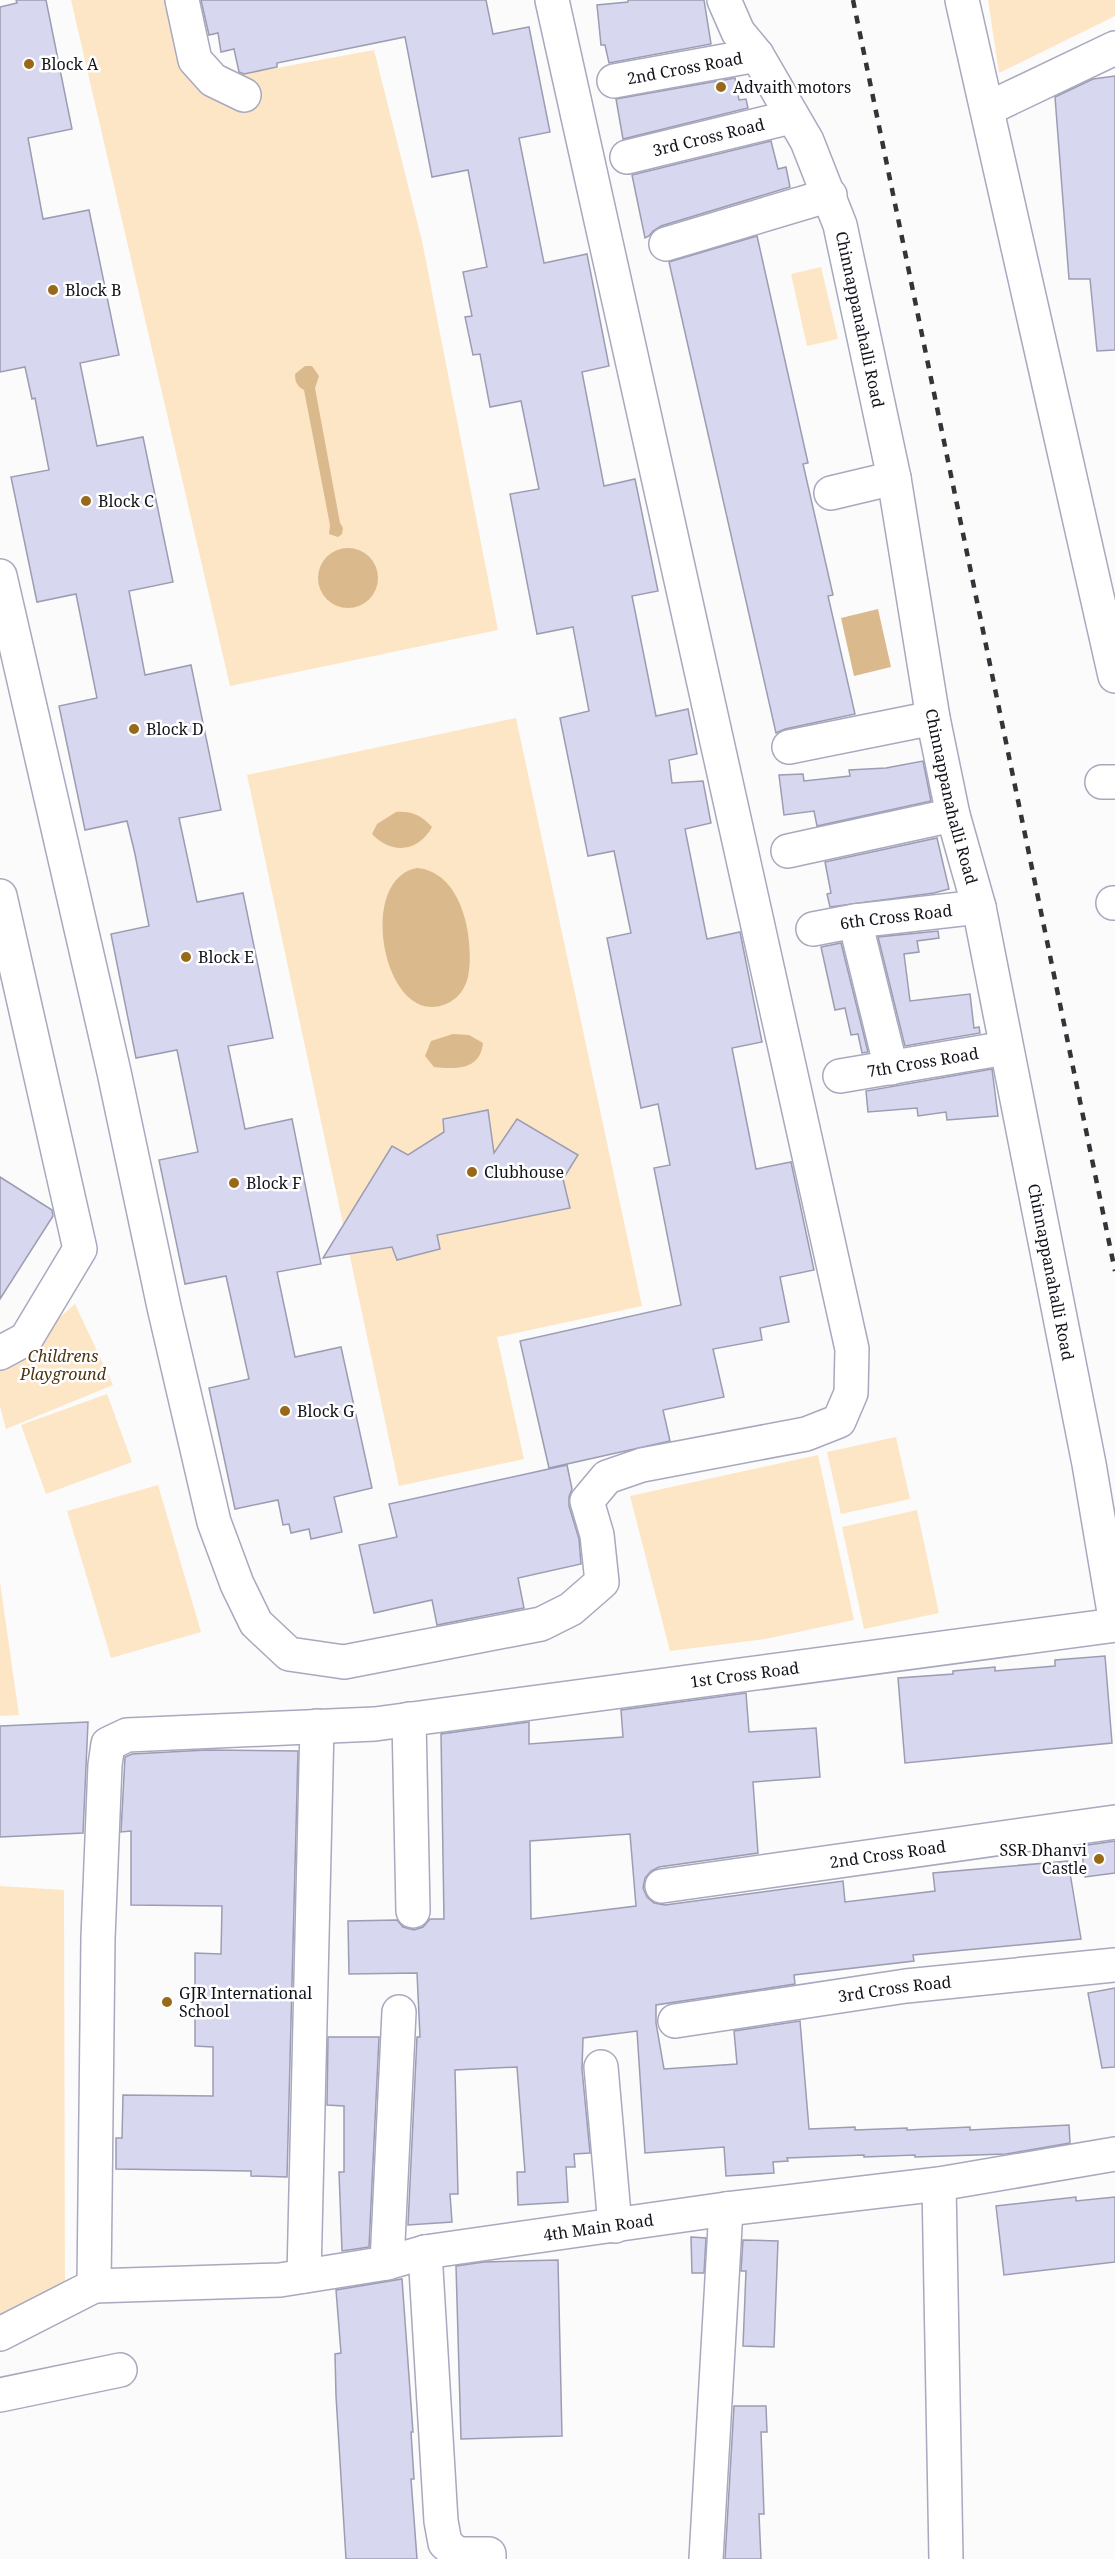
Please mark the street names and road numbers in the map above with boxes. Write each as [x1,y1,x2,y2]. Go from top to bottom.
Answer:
street label: 2nd Cross Road [625,47,745,89]
street label: 3rd Cross Road [650,113,767,161]
street label: Chinnappanahalli Road [831,229,890,410]
street label: Chinnappanahalli Road [921,707,983,887]
street label: 6th Cross Road [838,899,953,935]
street label: 7th Cross Road [865,1042,980,1082]
street label: Chinnappanahalli Road [1023,1182,1079,1362]
street label: 1st Cross Road [689,1656,801,1693]
street label: 2nd Cross Road [828,1835,947,1873]
street label: 3rd Cross Road [836,1970,953,2007]
street label: 4th Main Road [542,2208,655,2246]

